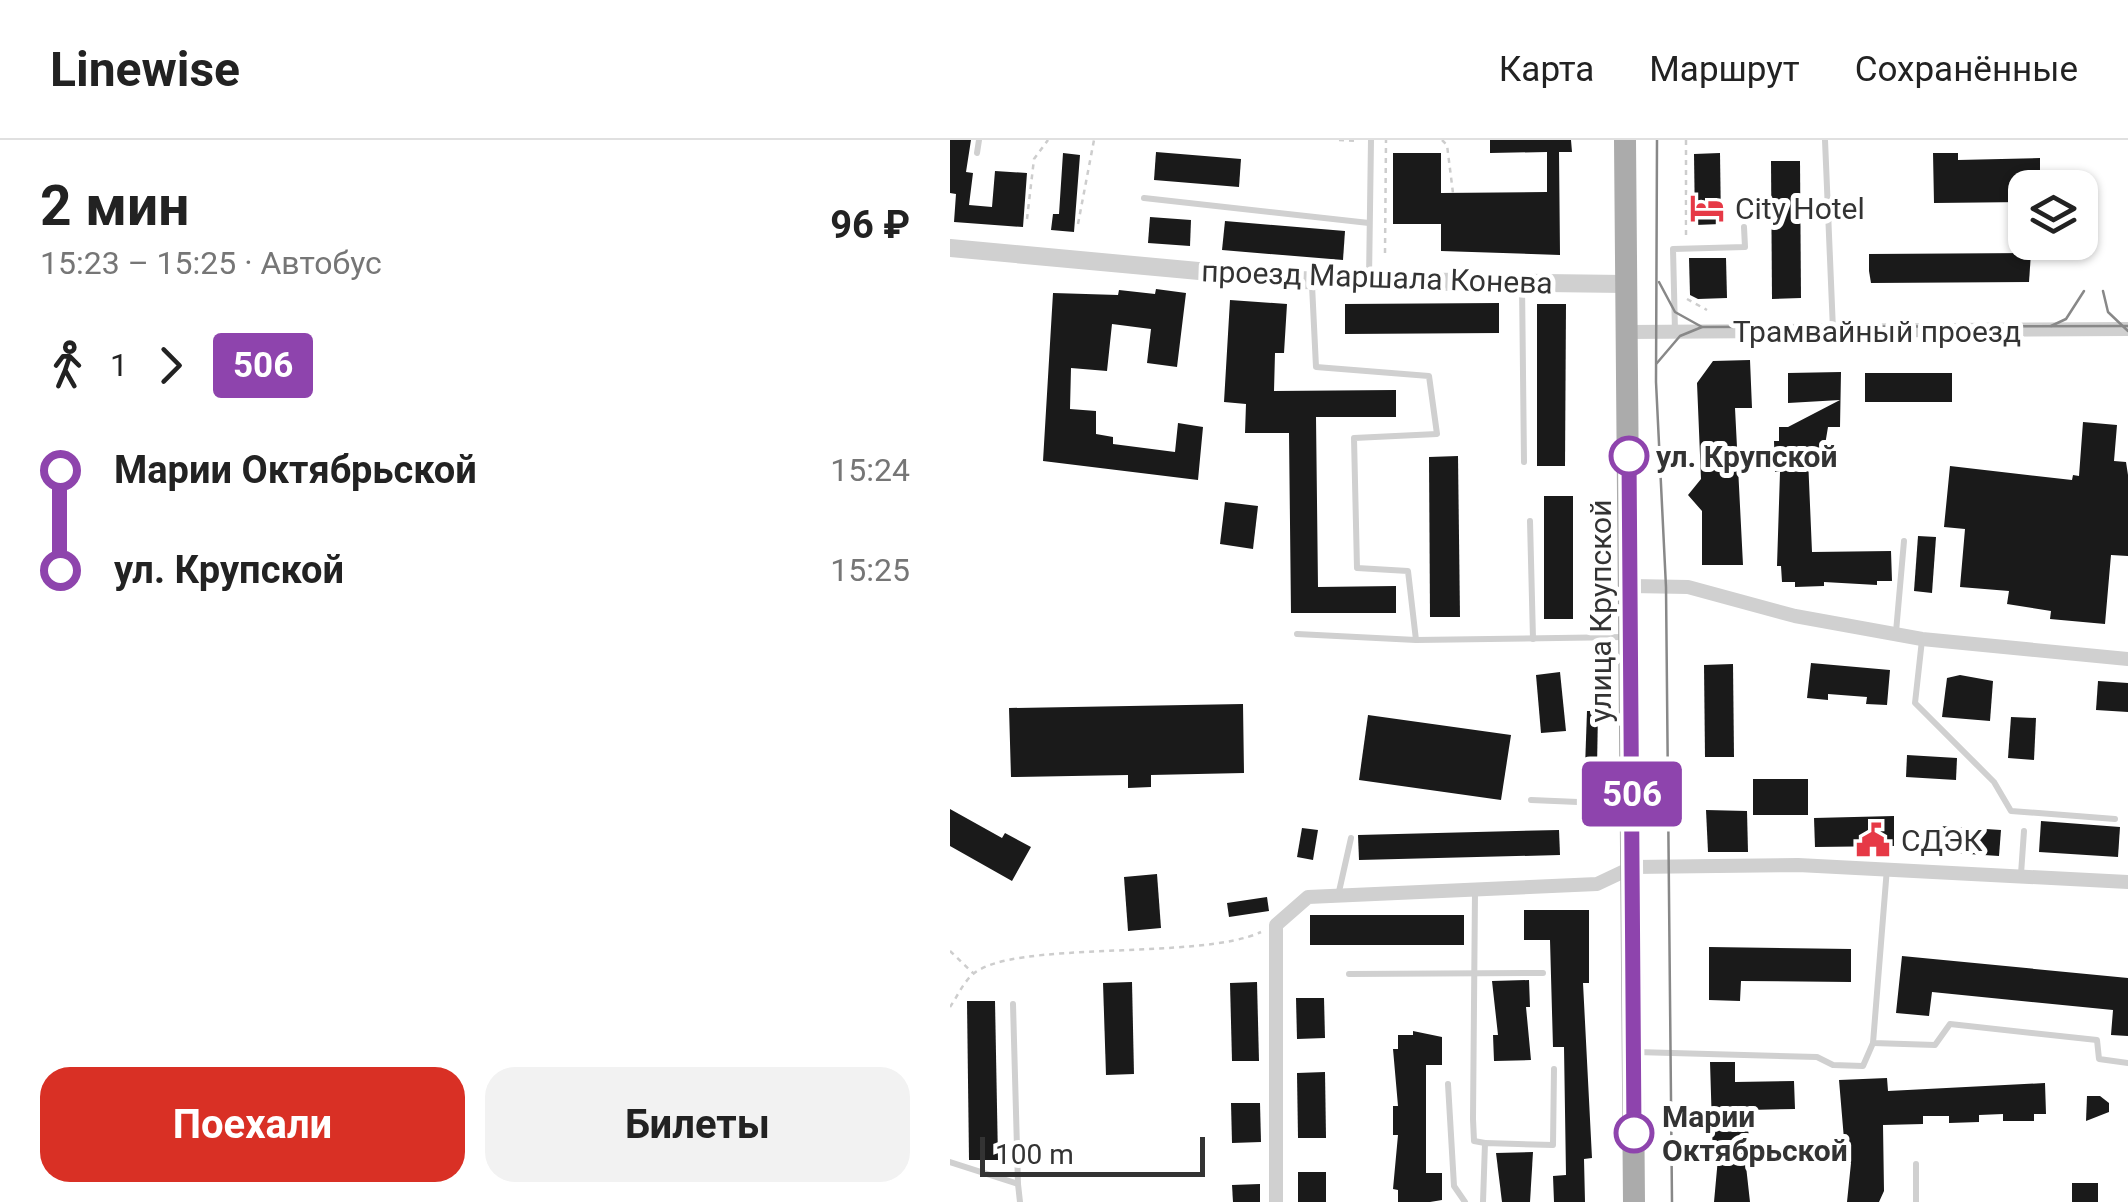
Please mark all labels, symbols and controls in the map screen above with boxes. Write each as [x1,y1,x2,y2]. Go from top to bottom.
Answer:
text: Linewise [50,41,240,98]
text: Карта [1499,49,1594,90]
text: Маршрут [1649,49,1800,90]
text: Сохранённые [1855,49,2078,90]
map controls [2008,170,2098,260]
button: layers [2008,170,2098,260]
text: 2 мин [40,174,189,238]
hotel icon: City Hotel [1688,189,1726,227]
place label: City Hotel [1735,191,1865,226]
text: 96 ₽ [830,203,910,247]
text: 15:23 – 15:25 · Автобус [40,244,382,282]
street label: проезд Маршала Конева [1201,253,1553,301]
street label: Трамвайный проезд [1733,314,2021,349]
icon: walk [40,338,95,393]
icon: forward [143,338,198,393]
text: 506 [233,345,293,386]
text: 1 [110,346,128,384]
marker: ул. Крупской [1610,437,1648,475]
place label: ул. Крупской [1656,439,1838,474]
text: Марии Октябрьской [114,448,477,492]
text: 15:24 [830,451,910,489]
street label: улица Крупской [1583,500,1618,722]
text: ул. Крупской [114,548,344,592]
text: 15:25 [830,551,910,589]
line badge: 506 [1574,762,1690,826]
text: 506 [1602,774,1662,815]
public building icon: СДЭК [1854,821,1892,859]
place label: СДЭК [1901,823,1983,858]
button: Поехали [40,1067,465,1182]
button: Билеты [485,1067,910,1182]
place label: Марии Октябрьской [1662,1099,1848,1168]
marker: Марии Октябрьской [1615,1114,1653,1152]
scale bar [980,1132,1205,1176]
text: 100 m [995,1138,1074,1171]

